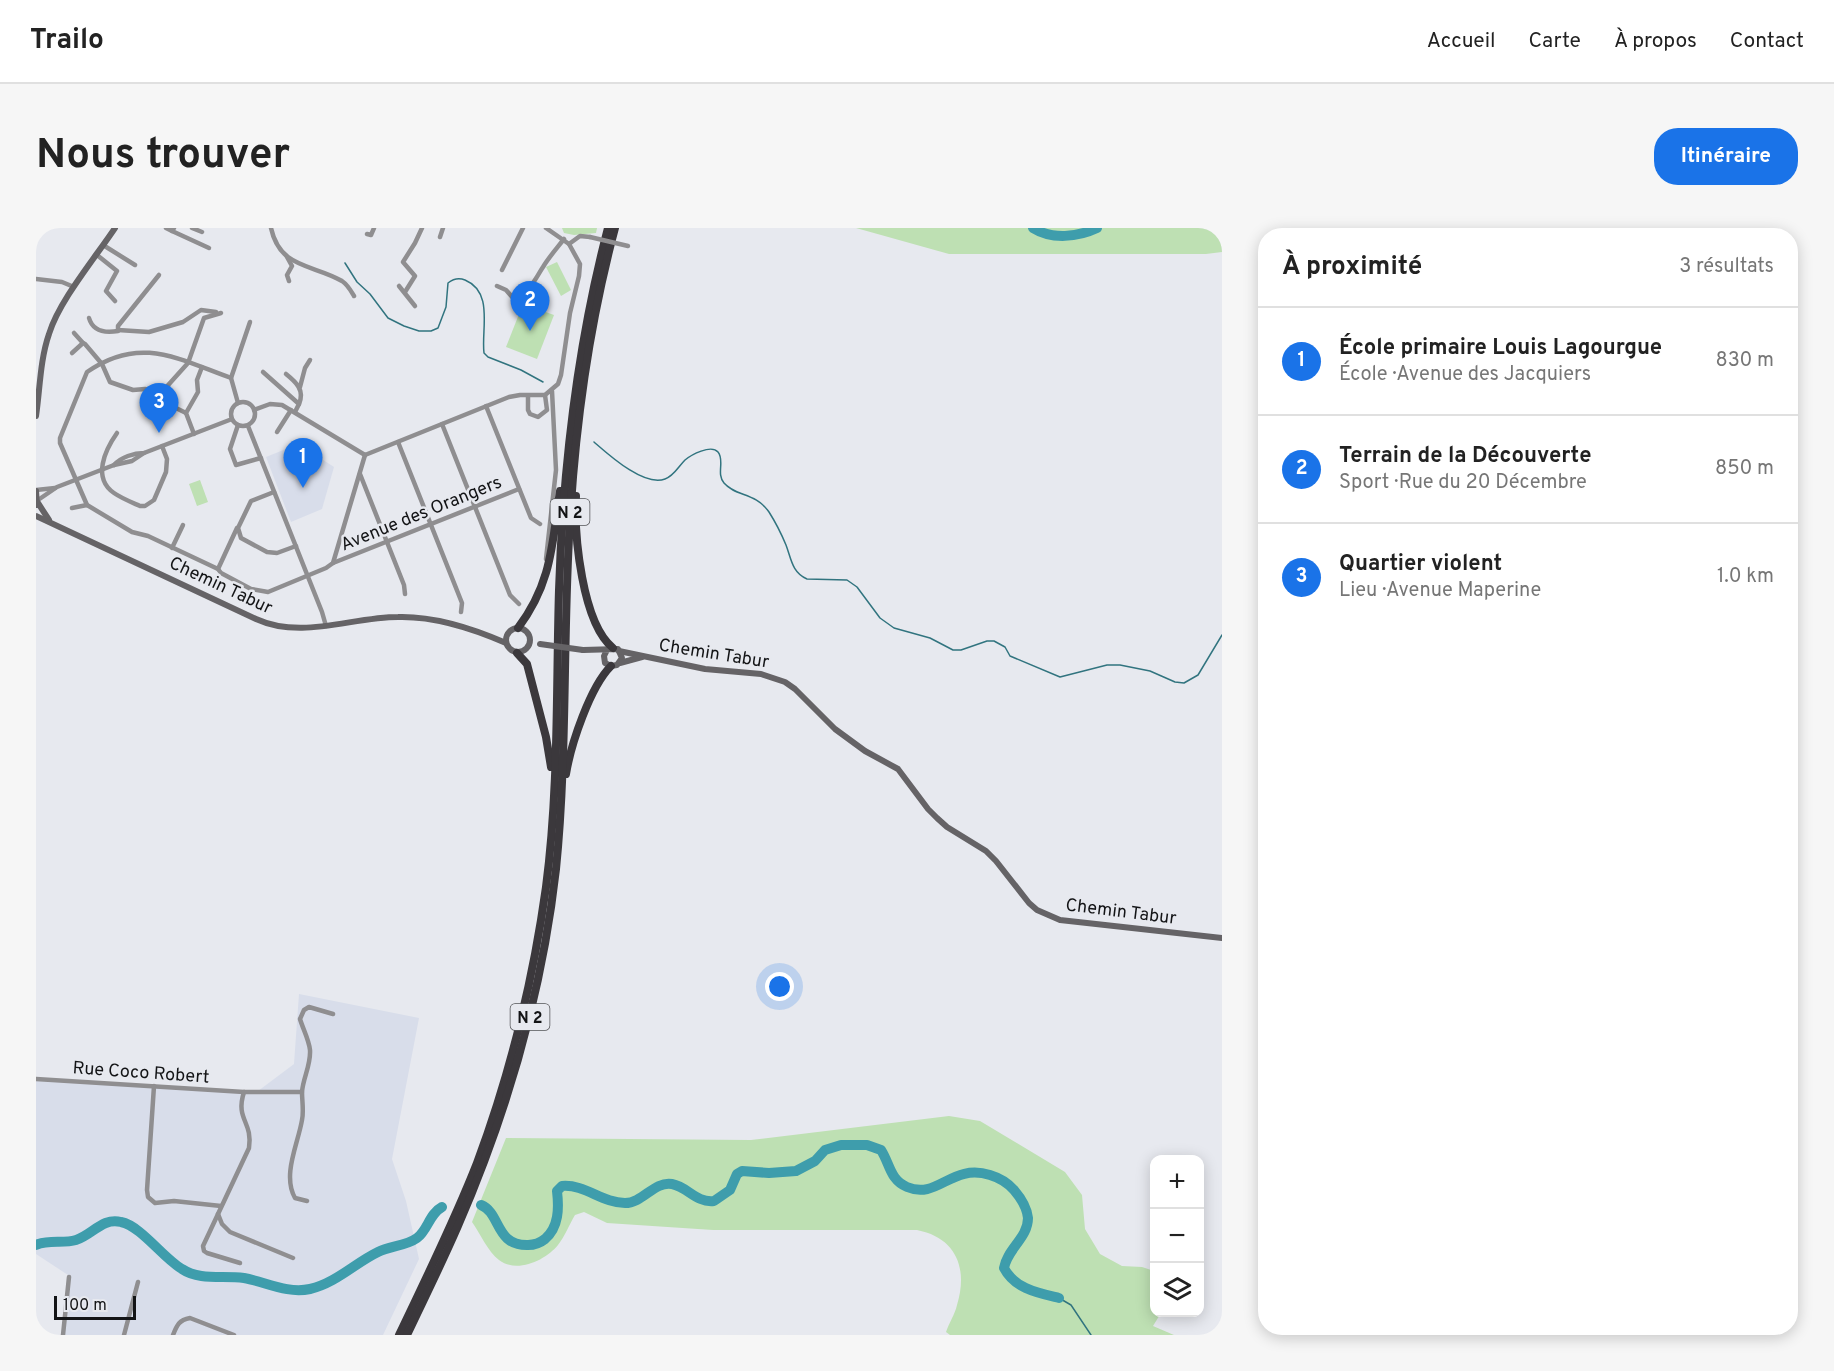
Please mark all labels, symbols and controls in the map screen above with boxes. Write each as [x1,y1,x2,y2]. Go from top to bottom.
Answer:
text: Trailo [30,23,104,59]
text: Accueil [1427,28,1496,55]
text: Carte [1529,28,1581,55]
text: À propos [1614,28,1697,55]
text: Contact [1730,28,1804,55]
button: Itinéraire [1654,128,1798,185]
text: Nous trouver [36,130,290,183]
text: À proximité [1282,251,1422,284]
text: 3 résultats [1679,254,1774,280]
pin: 2 [510,282,550,331]
text: École primaire Louis Lagourgue [1339,335,1662,362]
text: 1 [1298,348,1306,374]
text: 830 m [1715,348,1774,374]
text: École · Avenue des Jacquiers [1339,362,1591,388]
pin: 3 [140,384,178,433]
pin: 1 [284,438,322,488]
text: Terrain de la Découverte [1339,443,1591,470]
text: 2 [1295,456,1308,482]
text: 850 m [1715,456,1774,482]
text: Sport · Rue du 20 Décembre [1339,470,1587,496]
street label: Avenue des Orangers [338,472,506,557]
road number: N 2 [550,499,590,525]
text: Quartier violent [1339,551,1502,578]
street label: Chemin Tabur [165,552,276,620]
text: 3 [1296,564,1308,590]
text: 1.0 km [1717,564,1774,590]
text: Lieu · Avenue Maperine [1339,578,1541,604]
street label: Chemin Tabur [657,634,771,675]
street label: Chemin Tabur [1064,894,1178,931]
your location [765,972,794,1001]
road number: N 2 [510,1004,550,1030]
street label: Rue Coco Robert [72,1057,210,1090]
map controls [1150,1155,1204,1317]
button: + [1150,1155,1204,1209]
button: − [1150,1209,1204,1263]
button: layers [1150,1263,1204,1317]
scale bar [54,1293,136,1320]
text: 100 m [63,1296,107,1316]

